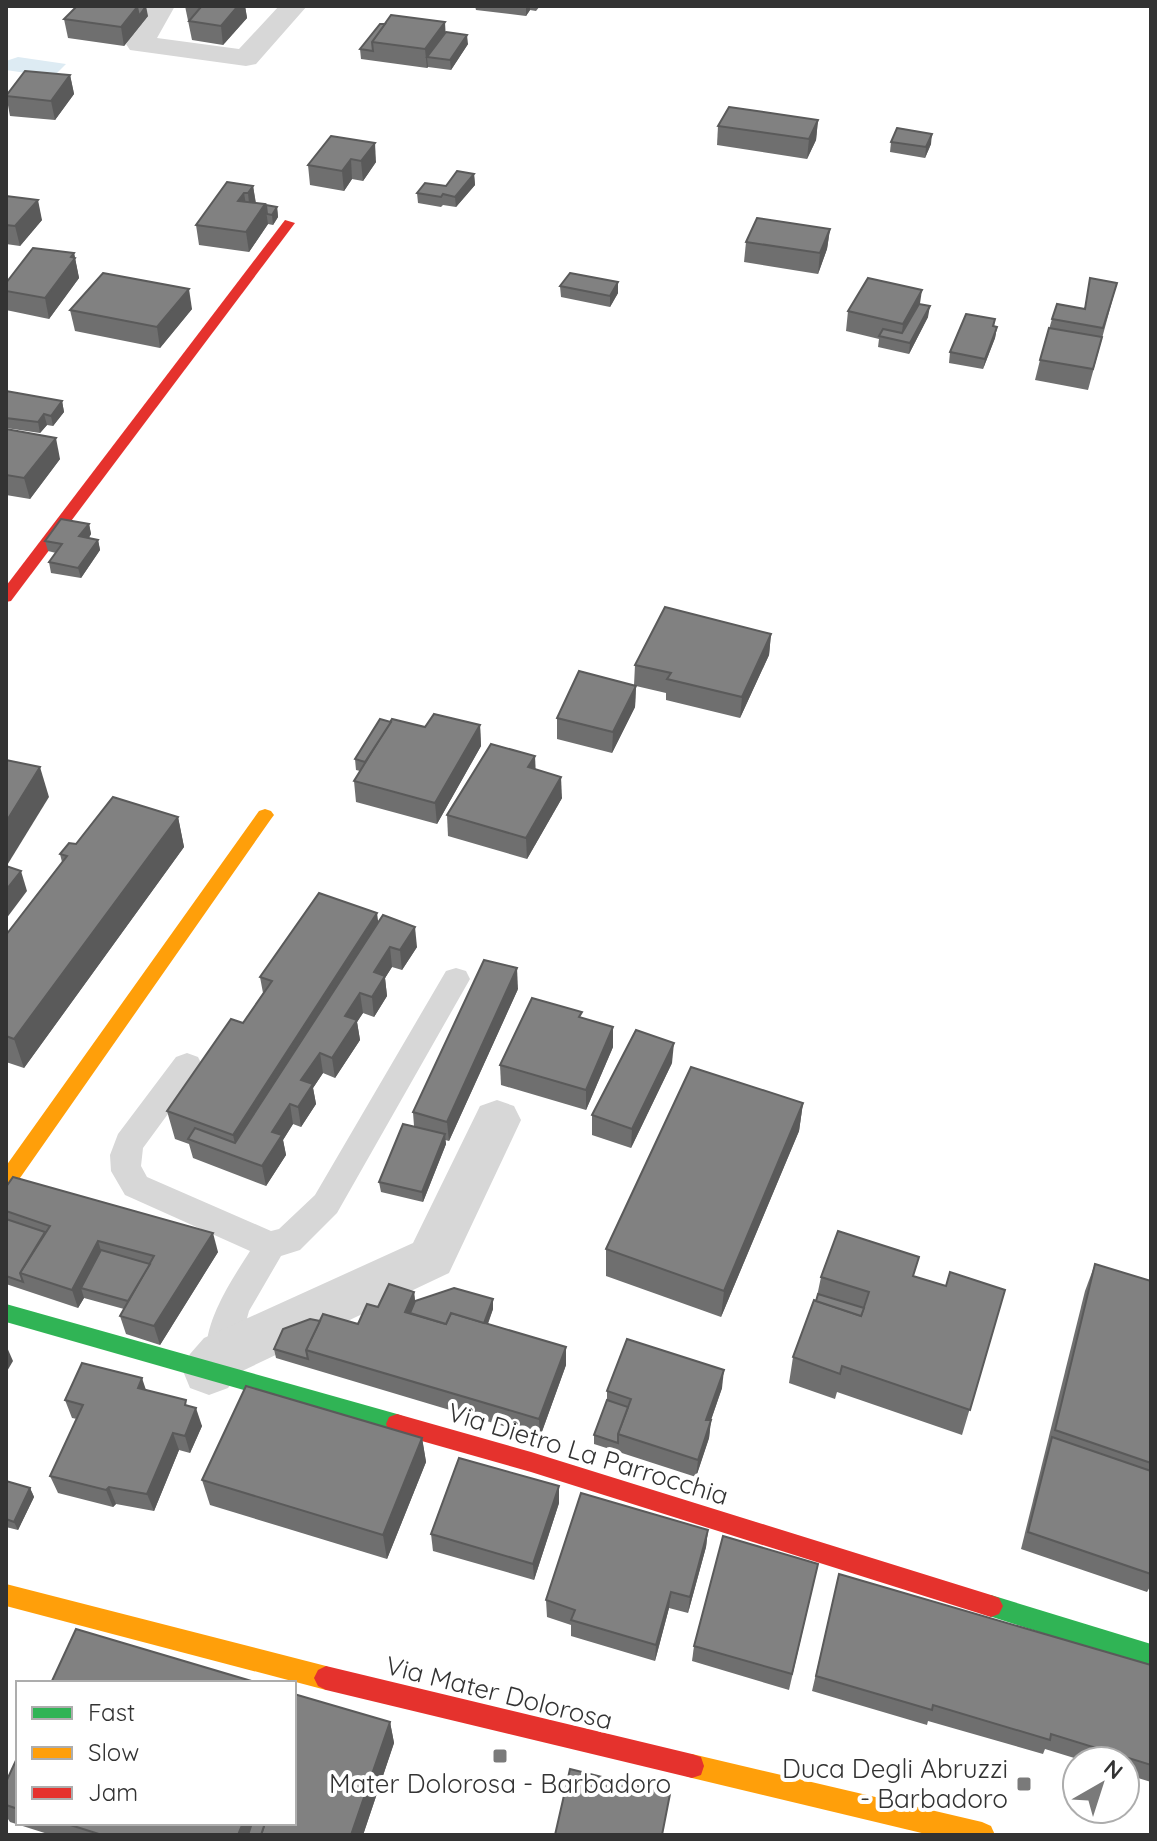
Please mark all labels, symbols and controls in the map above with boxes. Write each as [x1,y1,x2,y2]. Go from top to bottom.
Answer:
street label: Via Dietro La Parrocchia [444,1395,732,1512]
street label: Via Mater Dolorosa [382,1648,616,1737]
legend [16,1681,296,1825]
text: Fast [88,1697,135,1727]
text: Slow [88,1737,139,1767]
north arrow [1061,1745,1141,1825]
marker: Mater Dolorosa - Barbadoro [491,1747,509,1765]
place label: Duca Degli Abruzzi - Barbadoro [782,1752,1008,1815]
text: N [1098,1753,1129,1785]
place label: Mater Dolorosa - Barbadoro [329,1767,671,1800]
marker: Duca Degli Abruzzi - Barbadoro [1015,1775,1033,1793]
text: Jam [88,1777,138,1807]

